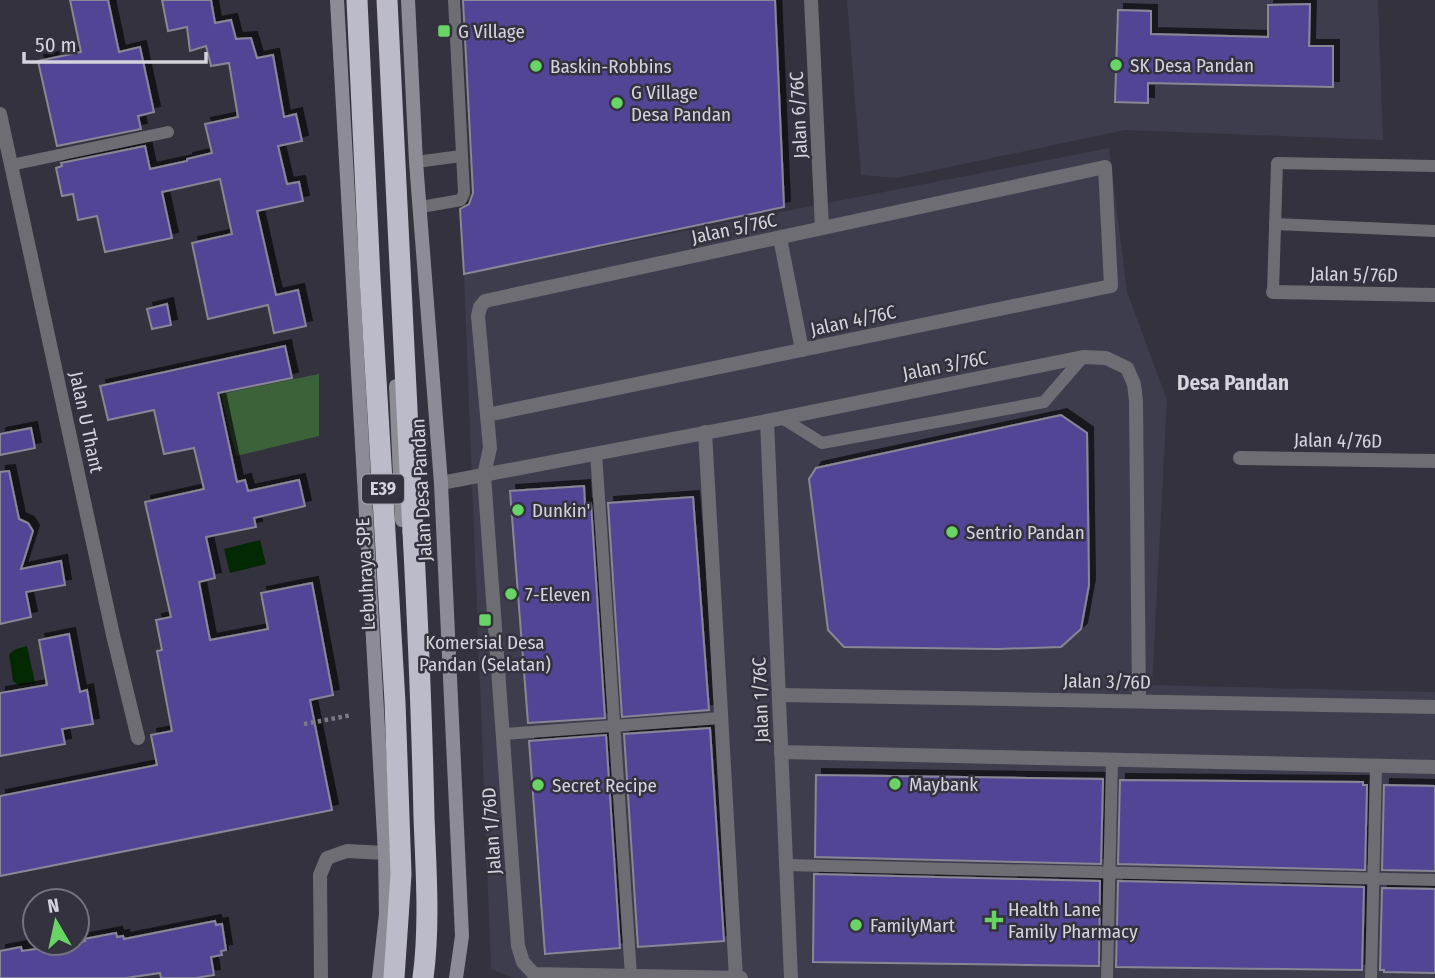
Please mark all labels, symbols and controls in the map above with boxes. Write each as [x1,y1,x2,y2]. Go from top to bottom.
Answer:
place label: G Village [458,20,525,43]
scale bar [24,21,206,65]
marker: G Village [436,23,452,39]
text: 50 m [35,32,77,58]
place label: SK Desa Pandan [1130,54,1254,77]
place label: Baskin-Robbins [550,55,672,78]
marker: SK Desa Pandan [1108,57,1124,73]
marker: Baskin-Robbins [528,58,544,74]
street label: Jalan 6/76C [785,70,812,159]
place label: G Village Desa Pandan [631,81,731,126]
marker: G Village Desa Pandan [609,95,625,111]
street label: Jalan 5/76C [689,208,779,249]
street label: Jalan 5/76D [1310,262,1398,287]
street label: Jalan 4/76C [808,300,898,341]
street label: Jalan 3/76C [900,346,990,385]
street label: Jalan U Thant [65,369,109,476]
district label: Desa Pandan [1177,370,1289,396]
street label: Jalan Desa Pandan [406,418,437,562]
street label: Jalan 4/76D [1294,428,1382,453]
road number: E39 [362,475,404,504]
place label: Dunkin' [532,499,590,522]
marker: Dunkin' [510,502,526,518]
street label: Lebuhraya SPE [351,517,380,631]
place label: Sentrio Pandan [966,521,1085,544]
marker: Sentrio Pandan [944,524,960,540]
place label: 7-Eleven [525,583,591,606]
marker: 7-Eleven [503,586,519,602]
marker: Komersial Desa Pandan (Selatan) [477,612,493,628]
place label: Komersial Desa Pandan (Selatan) [419,631,551,676]
street label: Jalan 1/76C [748,656,773,743]
street label: Jalan 3/76D [1063,669,1151,694]
place label: Maybank [909,773,978,796]
place label: Secret Recipe [552,774,657,797]
marker: Maybank [887,776,903,792]
marker: Secret Recipe [530,777,546,793]
street label: Jalan 1/76D [477,787,506,875]
north arrow [21,887,91,957]
text: N [46,893,61,918]
place label: Health Lane Family Pharmacy [1008,898,1138,943]
marker: Health Lane Family Pharmacy [986,912,1002,928]
place label: FamilyMart [870,914,956,937]
marker: FamilyMart [848,917,864,933]

